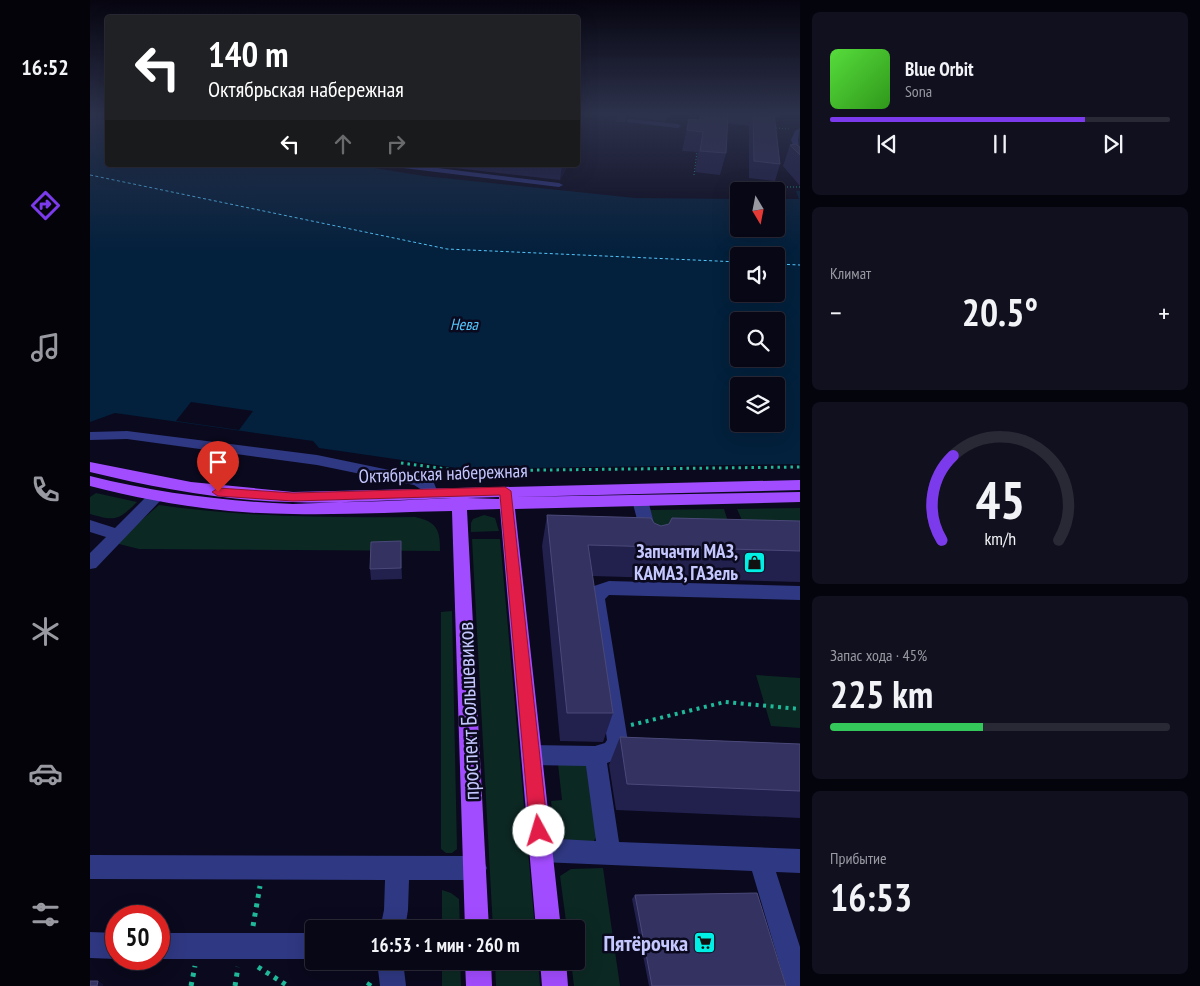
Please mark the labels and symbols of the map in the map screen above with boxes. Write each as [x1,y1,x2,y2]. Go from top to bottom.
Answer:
north arrow [730,182,785,238]
water label: Нева [450,314,480,334]
pin [197,441,239,492]
street label: Октябрьская набережная [358,458,528,488]
place label: Запчачти МАЗ, КАМАЗ, ГАЗель [634,539,738,585]
shop icon: Запчачти МАЗ, КАМАЗ, ГАЗель [742,550,766,574]
street label: проспект Большевиков [451,621,485,801]
position arrow [512,804,564,856]
speed limit sign: 50 [105,905,170,970]
place label: Пятёрочка [603,929,688,957]
supermarket icon: Пятёрочка [692,931,716,955]

